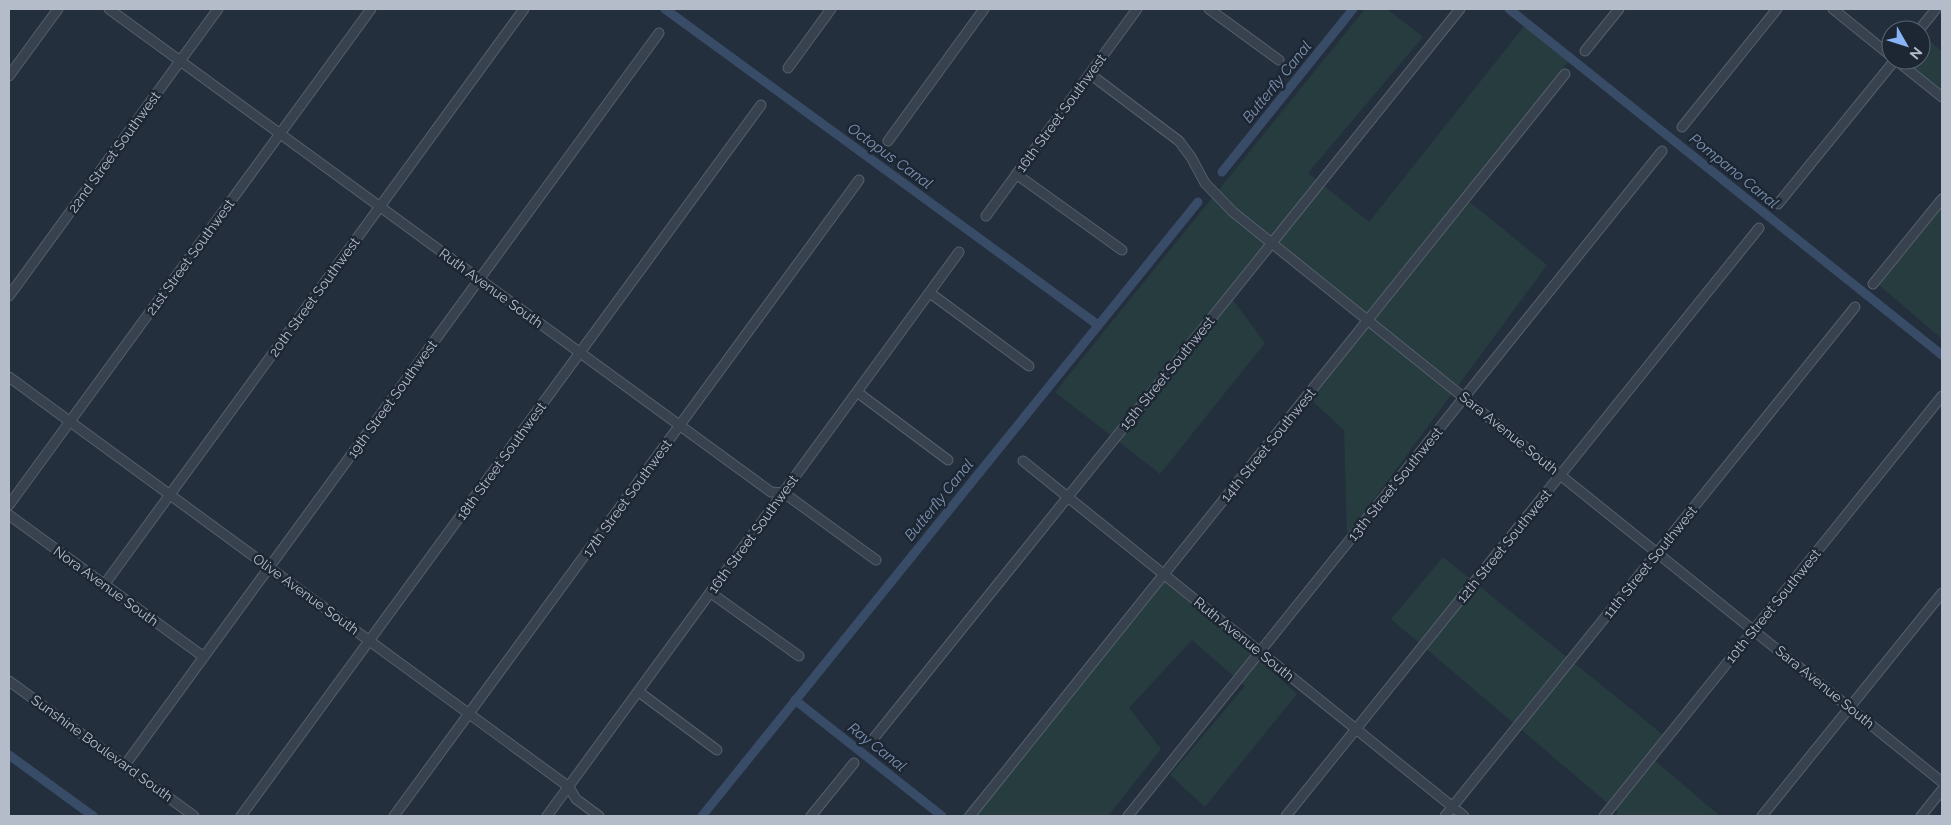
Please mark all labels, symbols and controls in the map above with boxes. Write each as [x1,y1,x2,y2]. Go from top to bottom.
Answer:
north arrow [1881,20,1931,70]
water label: Butterfly Canal [1239,38,1315,126]
text: N [1907,44,1926,62]
street label: 16th Street Southwest [1013,51,1109,175]
street label: 22nd Street Southwest [65,88,164,216]
water label: Octopus Canal [844,119,936,193]
water label: Pompano Canal [1686,130,1782,212]
street label: 21st Street Southwest [143,196,238,318]
street label: 20th Street Southwest [265,234,363,360]
street label: Ruth Avenue South [436,245,546,331]
street label: 15th Street Southwest [1116,313,1218,433]
street label: 19th Street Southwest [344,337,440,461]
street label: 14th Street Southwest [1217,385,1319,505]
street label: Sara Avenue South [1456,388,1562,478]
street label: 18th Street Southwest [453,399,549,523]
street label: 13th Street Southwest [1344,424,1446,544]
street label: 17th Street Southwest [579,436,675,560]
water label: Butterfly Canal [901,456,977,544]
street label: 16th Street Southwest [705,472,801,596]
street label: 12th Street Southwest [1454,486,1555,606]
street label: 11th Street Southwest [1600,503,1700,621]
street label: Nora Avenue South [51,543,161,629]
street label: 10th Street Southwest [1722,546,1824,666]
street label: Olive Avenue South [250,550,362,638]
street label: Ruth Avenue South [1191,594,1297,684]
street label: Sara Avenue South [1772,642,1878,732]
street label: Sunshine Boulevard South [28,691,176,805]
water label: Ray Canal [844,719,910,775]

